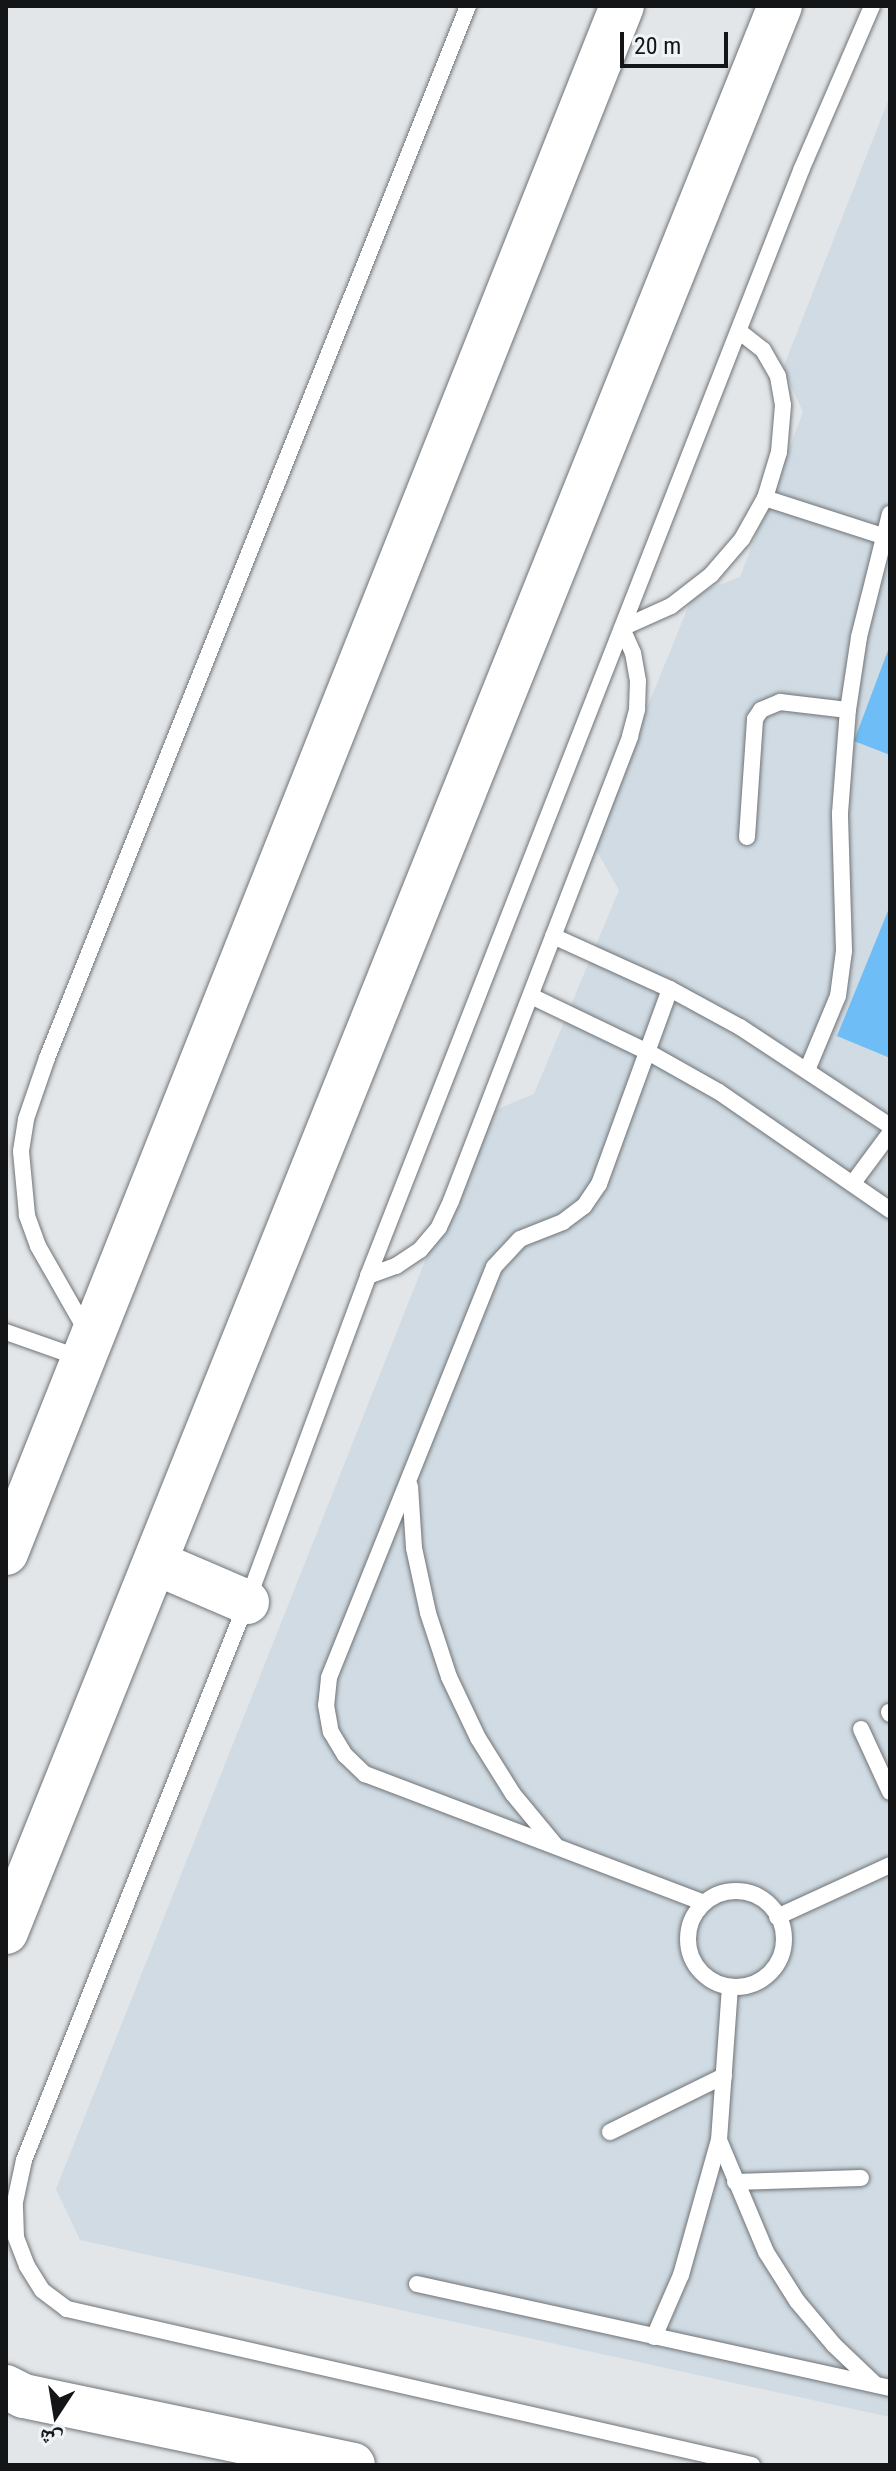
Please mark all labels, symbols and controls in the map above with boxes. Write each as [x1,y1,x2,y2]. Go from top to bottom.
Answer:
scale bar [624,16,732,66]
text: 20 m [634,32,681,60]
north arrow [16,2375,96,2455]
text: ش [37,2424,65,2454]

